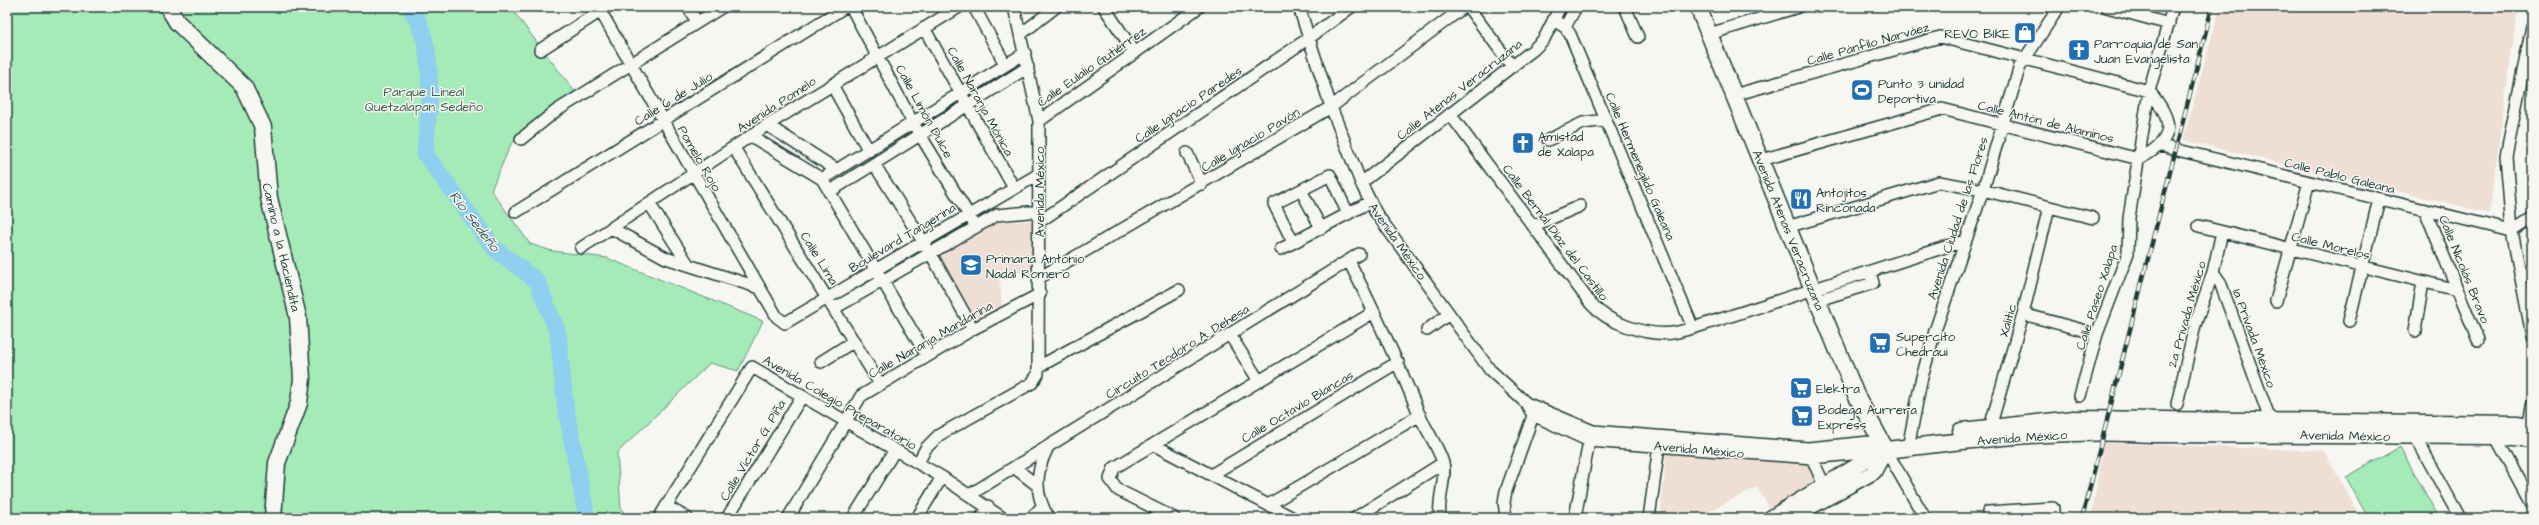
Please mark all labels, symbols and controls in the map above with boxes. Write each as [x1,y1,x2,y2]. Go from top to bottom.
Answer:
street label: Calle Pánfilo Narváez [1805,18,1932,70]
shop icon: REVO BIKE [2012,20,2038,46]
street label: Calle Eulalio Gutiérrez [1033,22,1150,111]
place label: REVO BIKE [1944,25,2010,43]
street label: Calle Atenas Veracruzana [1393,35,1526,145]
place label: Parroquia de San Juan Evangelista [2094,35,2199,69]
church icon: Parroquia de San Juan Evangelista [2066,37,2092,63]
street label: Calle Naranja Mónica [943,43,1018,160]
street label: Calle Limón Dulce [891,61,957,162]
street label: Calle Ignacio Paredes [1131,62,1247,148]
street label: Calle 6 de Julio [631,67,717,130]
street label: Avenida Pomelo [733,72,820,137]
place label: Punto 3 unidad Deportiva [1878,75,1964,108]
sports icon: Punto 3 unidad Deportiva [1849,77,1875,103]
park label: Parque Lineal Quetzalapan Sedeño [365,83,484,116]
street label: Calle Hermenegildo Galeana [1600,90,1680,244]
street label: Calle Antón de Alaminos [1976,96,2116,148]
street label: Calle Ignacio Pavón [1198,103,1304,177]
street label: Pomelo Rojo [673,122,726,195]
place label: Amistad de Xalapa [1538,128,1594,161]
church icon: Amistad de Xalapa [1510,130,1536,156]
street label: Avenida Ciudad de las Flores [1923,134,1993,302]
street label: Avenida México [1031,146,1049,237]
street label: Avenida Atenas Veracruzana [1748,147,1829,314]
street label: Calle Pablo Galeana [2283,154,2397,199]
street label: Calle Bernal Díaz del Castillo [1498,161,1613,305]
street label: Camino a la Haciendita [257,181,305,314]
place label: Antojitos Rinconada [1816,184,1876,217]
restaurant icon: Antojitos Rinconada [1788,186,1814,212]
water label: Río Sedeño [444,187,505,257]
street label: Boulevard Tangerina [846,199,960,278]
street label: Avenida México [1364,199,1431,284]
street label: Calle Nicolás Bravo [2434,213,2494,327]
street label: Calle Lima [796,228,843,289]
street label: Calle Morelos [2290,228,2372,265]
street label: Calle Paseo Xalapa [2071,242,2123,352]
place label: Primaria Antonio Nadal Romero [986,250,1085,283]
school or university icon: Primaria Antonio Nadal Romero [958,252,984,278]
street label: 2a Privada México [2163,258,2211,370]
street label: 1a Privada México [2228,286,2281,391]
street label: Calle Naranja Mandarina [865,297,996,383]
street label: Circuito Teodoro A. Dehesa [1102,300,1253,404]
street label: Xalitic [1995,302,2021,339]
place label: Supercito Chedraui [1896,328,1956,361]
supermarket icon: Supercito Chedraui [1867,330,1893,356]
street label: Avenida Colegio Preparatorio [759,351,920,456]
street label: Calle Octavio Blancas [1238,366,1357,448]
supermarket icon: Elektra [1788,375,1814,401]
place label: Elektra [1816,380,1860,398]
street label: Calle Víctor G. Piña [716,396,790,504]
place label: Bodega Aurrera Express [1818,401,1917,434]
supermarket icon: Bodega Aurrera Express [1789,403,1815,429]
street label: Avenida México [1976,426,2069,450]
street label: Avenida México [2300,426,2391,446]
street label: Avenida México [1653,437,1745,463]

